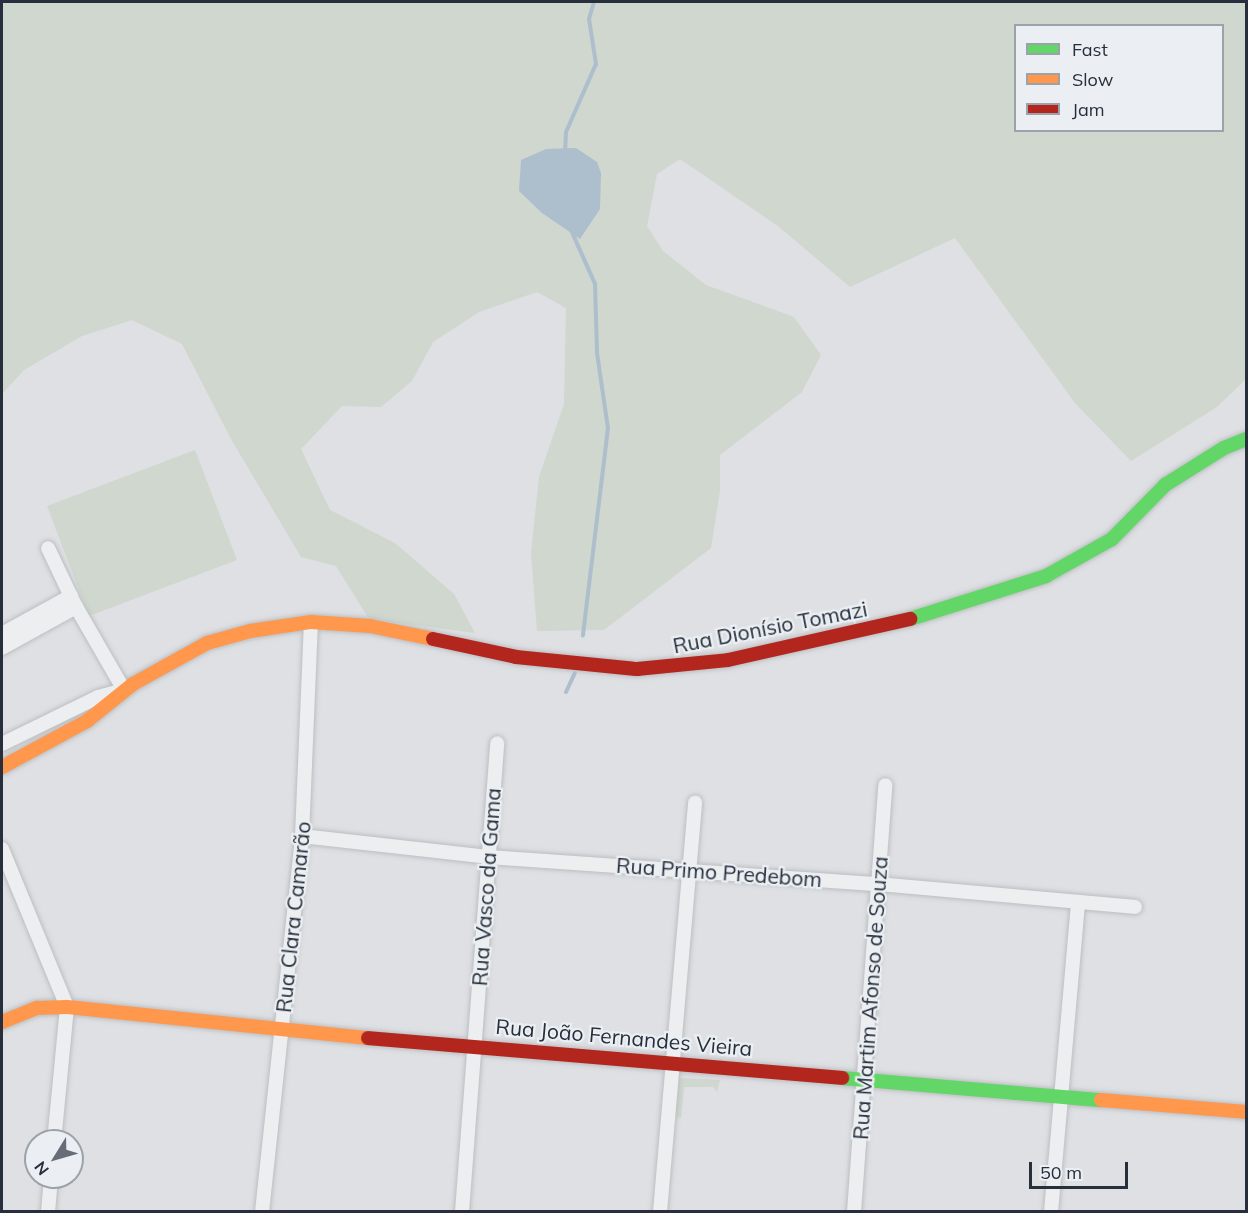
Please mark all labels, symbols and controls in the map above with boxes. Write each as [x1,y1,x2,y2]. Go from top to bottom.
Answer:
legend [1014,24,1224,132]
text: Fast [1072,38,1108,61]
text: Slow [1072,68,1113,91]
text: Jam [1072,98,1105,121]
street label: Rua Dionísio Tomazi [671,596,869,658]
street label: Rua Vasco da Gama [467,787,505,987]
street label: Rua Clara Camarão [270,820,316,1014]
street label: Rua Primo Predebom [615,852,823,892]
street label: Rua Martim Afonso de Souza [848,855,892,1141]
street label: Rua João Fernandes Vieira [495,1013,753,1061]
north arrow [24,1129,84,1189]
scale bar [1032,1150,1131,1188]
text: N [30,1158,53,1179]
text: 50 m [1040,1161,1082,1184]

